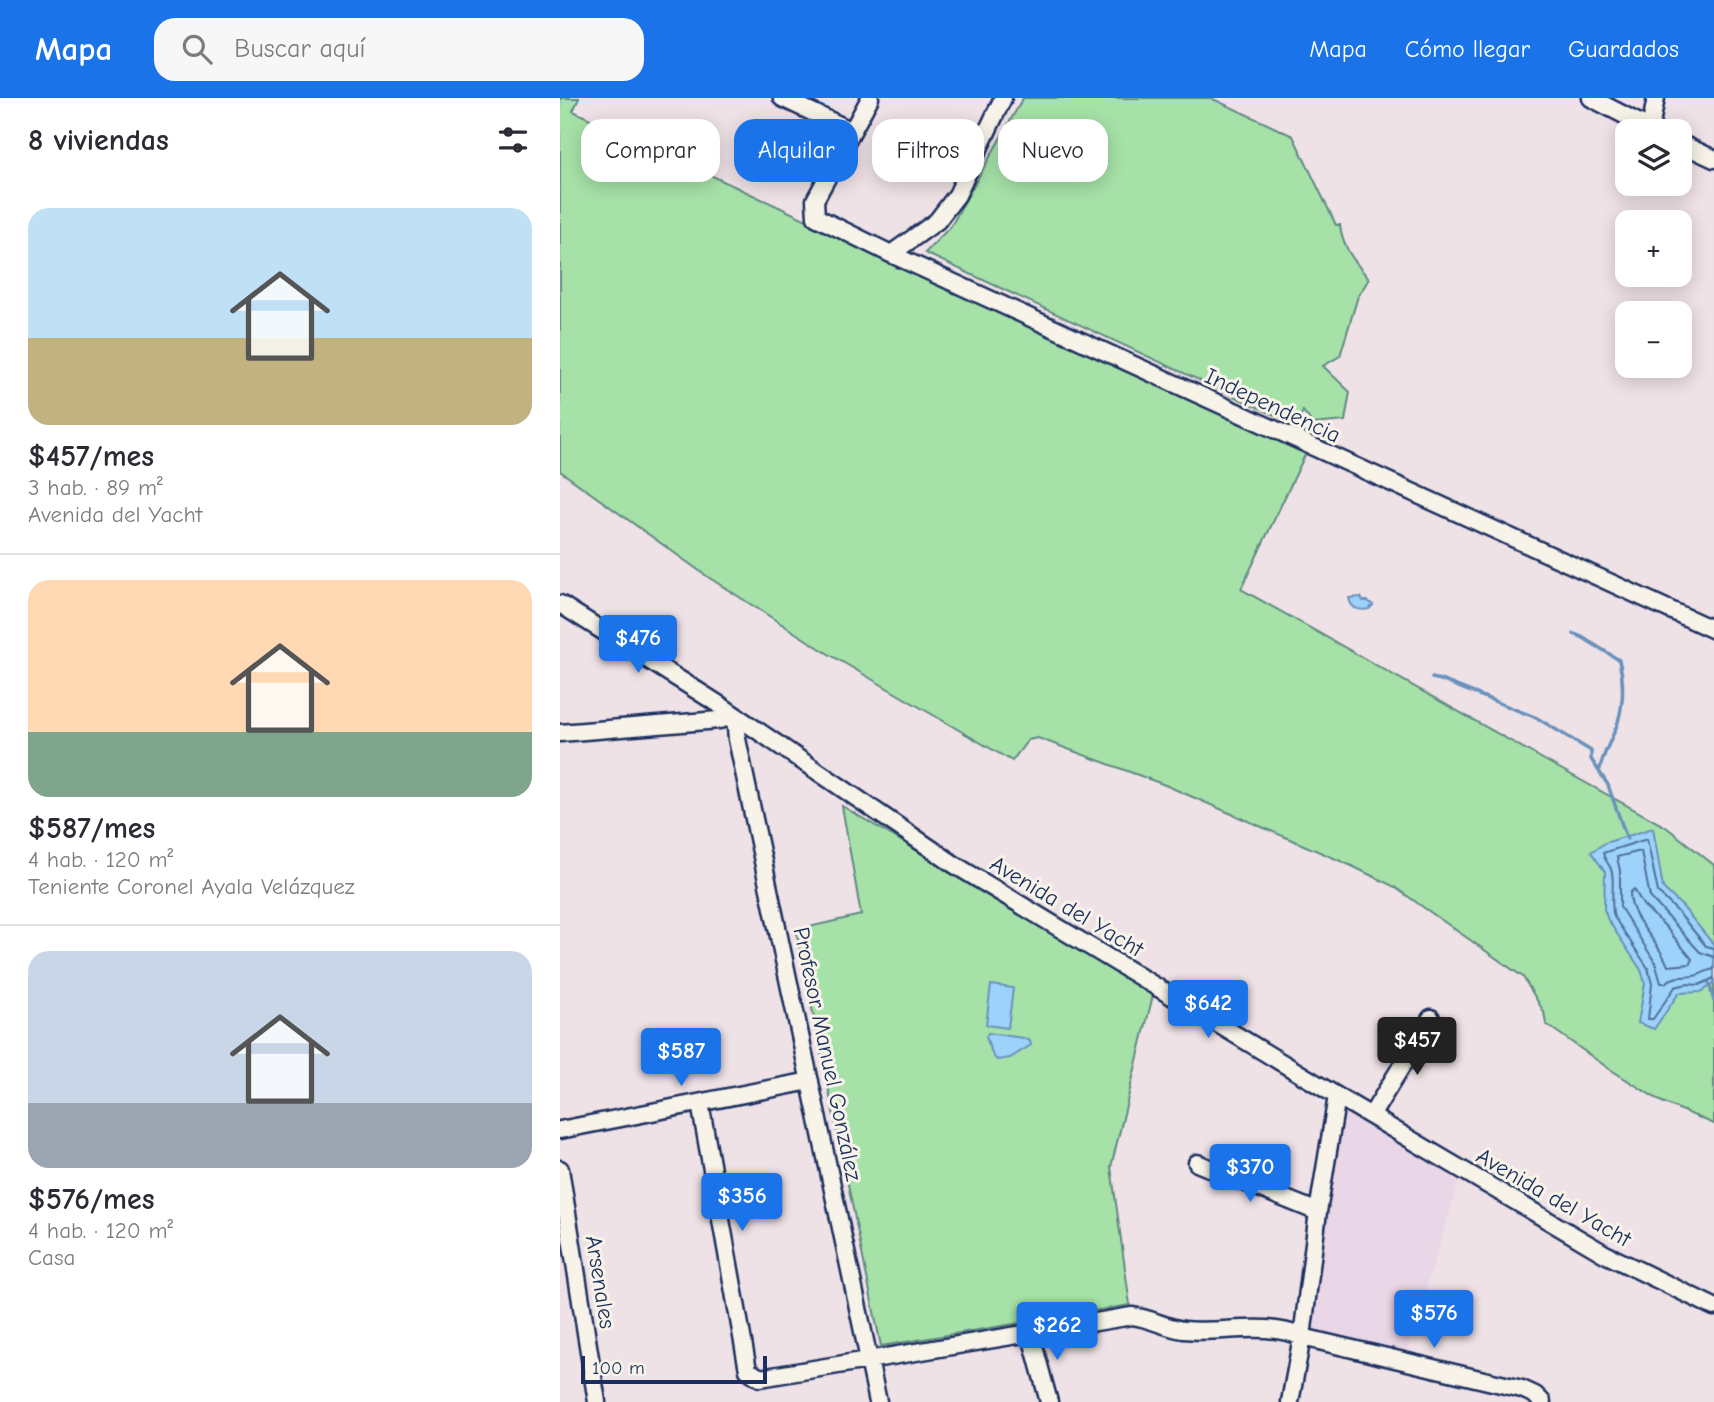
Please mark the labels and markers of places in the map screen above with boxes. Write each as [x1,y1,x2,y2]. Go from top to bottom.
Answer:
pin: $476 [597,616,679,675]
pin: $642 [1167,981,1249,1040]
pin: $457 [1376,1018,1458,1077]
pin: $587 [640,1028,722,1088]
pin: $370 [1209,1144,1291,1204]
pin: $356 [701,1174,783,1233]
pin: $576 [1393,1290,1475,1350]
pin: $262 [1016,1302,1098,1362]

